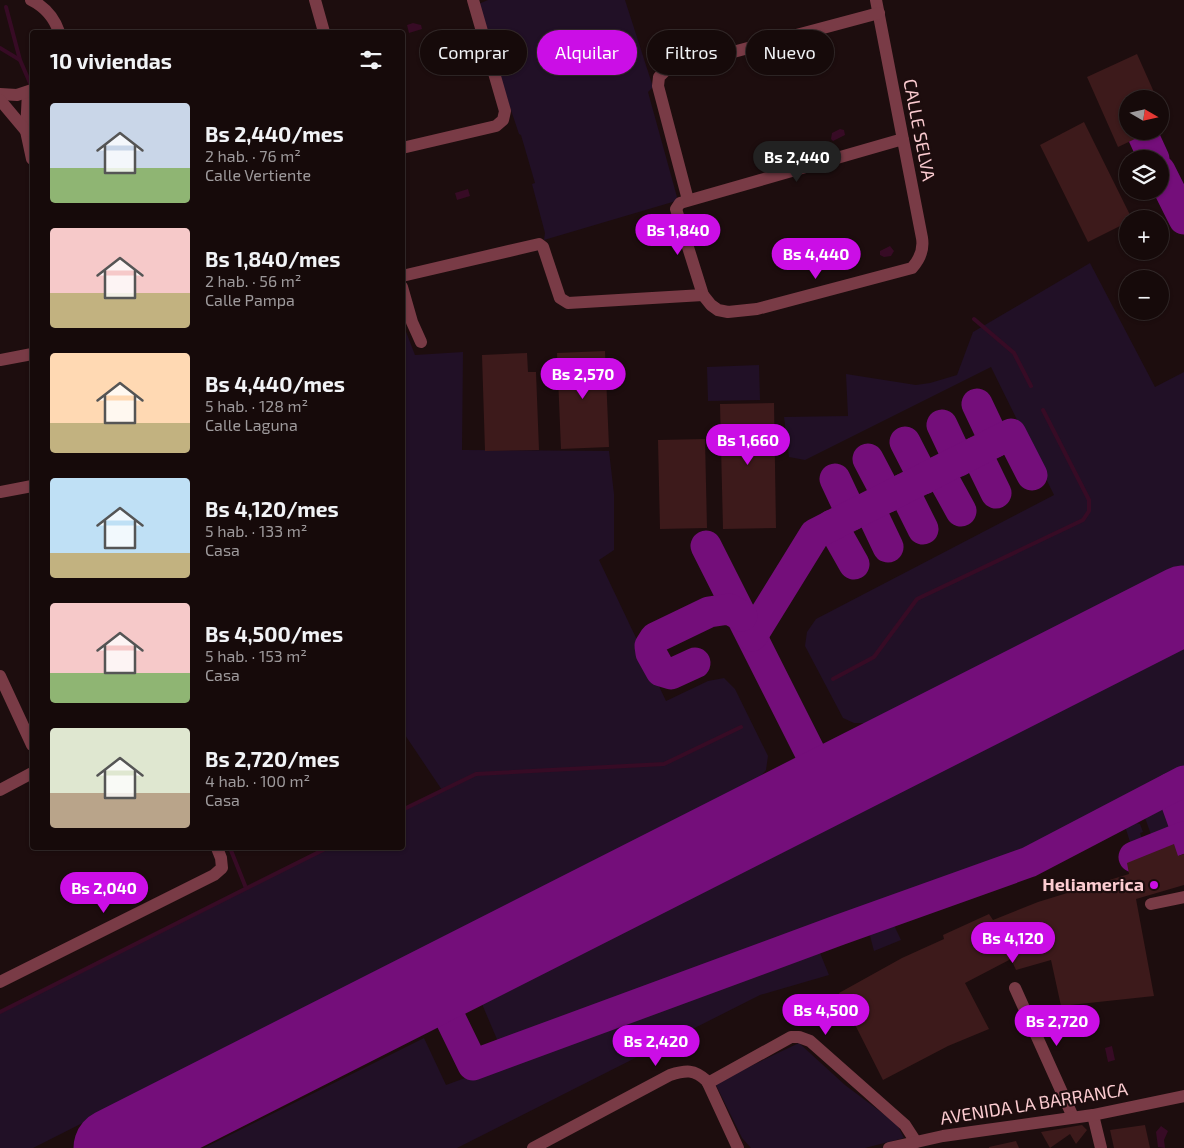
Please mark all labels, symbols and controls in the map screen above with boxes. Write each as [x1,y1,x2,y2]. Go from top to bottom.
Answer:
chip: Comprar [420,30,527,75]
chip: Alquilar [537,30,637,75]
chip: Filtros [647,30,736,75]
chip: Nuevo [746,30,834,75]
icon: filters [357,46,385,74]
text: 10 viviendas [50,48,172,73]
street label: CALLE SELVA [899,77,941,184]
north arrow [1119,90,1169,140]
map controls [1119,90,1169,320]
text: Bs 2,440/mes [205,121,344,146]
icon: home [90,123,150,183]
pin: Bs 2,440 [745,140,849,183]
text: 2 hab. · 76 m² [205,146,301,165]
text: Bs 2,440 [764,147,830,166]
button: layers [1119,150,1169,200]
text: Calle Vertiente [205,165,311,184]
button: + [1119,210,1169,260]
pin: Bs 1,840 [626,214,730,256]
text: Bs 1,840 [646,220,710,239]
pin: Bs 4,440 [764,238,868,280]
text: Bs 4,440 [783,244,849,263]
text: Bs 1,840/mes [205,246,340,271]
icon: home [90,248,150,308]
button: − [1119,270,1169,320]
text: 2 hab. · 56 m² [205,271,301,290]
text: Calle Pampa [205,290,295,309]
pin: Bs 2,570 [531,358,635,400]
text: Bs 2,570 [552,364,614,383]
text: Bs 4,440/mes [205,371,345,396]
icon: home [90,373,150,433]
text: 5 hab. · 128 m² [205,396,308,415]
text: Calle Laguna [205,415,298,434]
pin: Bs 1,660 [696,424,800,466]
text: Bs 1,660 [717,430,779,449]
text: Bs 4,120/mes [205,496,339,521]
icon: home [90,498,150,558]
text: 5 hab. · 133 m² [205,521,307,540]
text: Casa [205,540,240,559]
text: Bs 4,500/mes [205,621,343,646]
icon: home [90,623,150,683]
text: 5 hab. · 153 m² [205,646,307,665]
text: Casa [205,665,240,684]
text: Bs 2,720/mes [205,746,340,771]
icon: home [90,748,150,808]
text: 4 hab. · 100 m² [205,771,310,790]
text: Casa [205,790,240,809]
pin: Bs 2,040 [52,872,156,914]
place label: Heliamerica [1042,873,1144,895]
text: Bs 2,040 [71,878,137,897]
marker: Heliamerica [1148,879,1160,891]
pin: Bs 4,120 [961,922,1065,964]
text: Bs 4,120 [982,928,1044,947]
pin: Bs 4,500 [774,994,878,1036]
text: Bs 4,500 [793,1000,859,1019]
pin: Bs 2,720 [1005,1004,1109,1047]
text: Bs 2,720 [1026,1011,1088,1030]
pin: Bs 2,420 [604,1024,708,1067]
text: Bs 2,420 [624,1031,688,1050]
street label: AVENIDA LA BARRANCA [938,1077,1130,1129]

